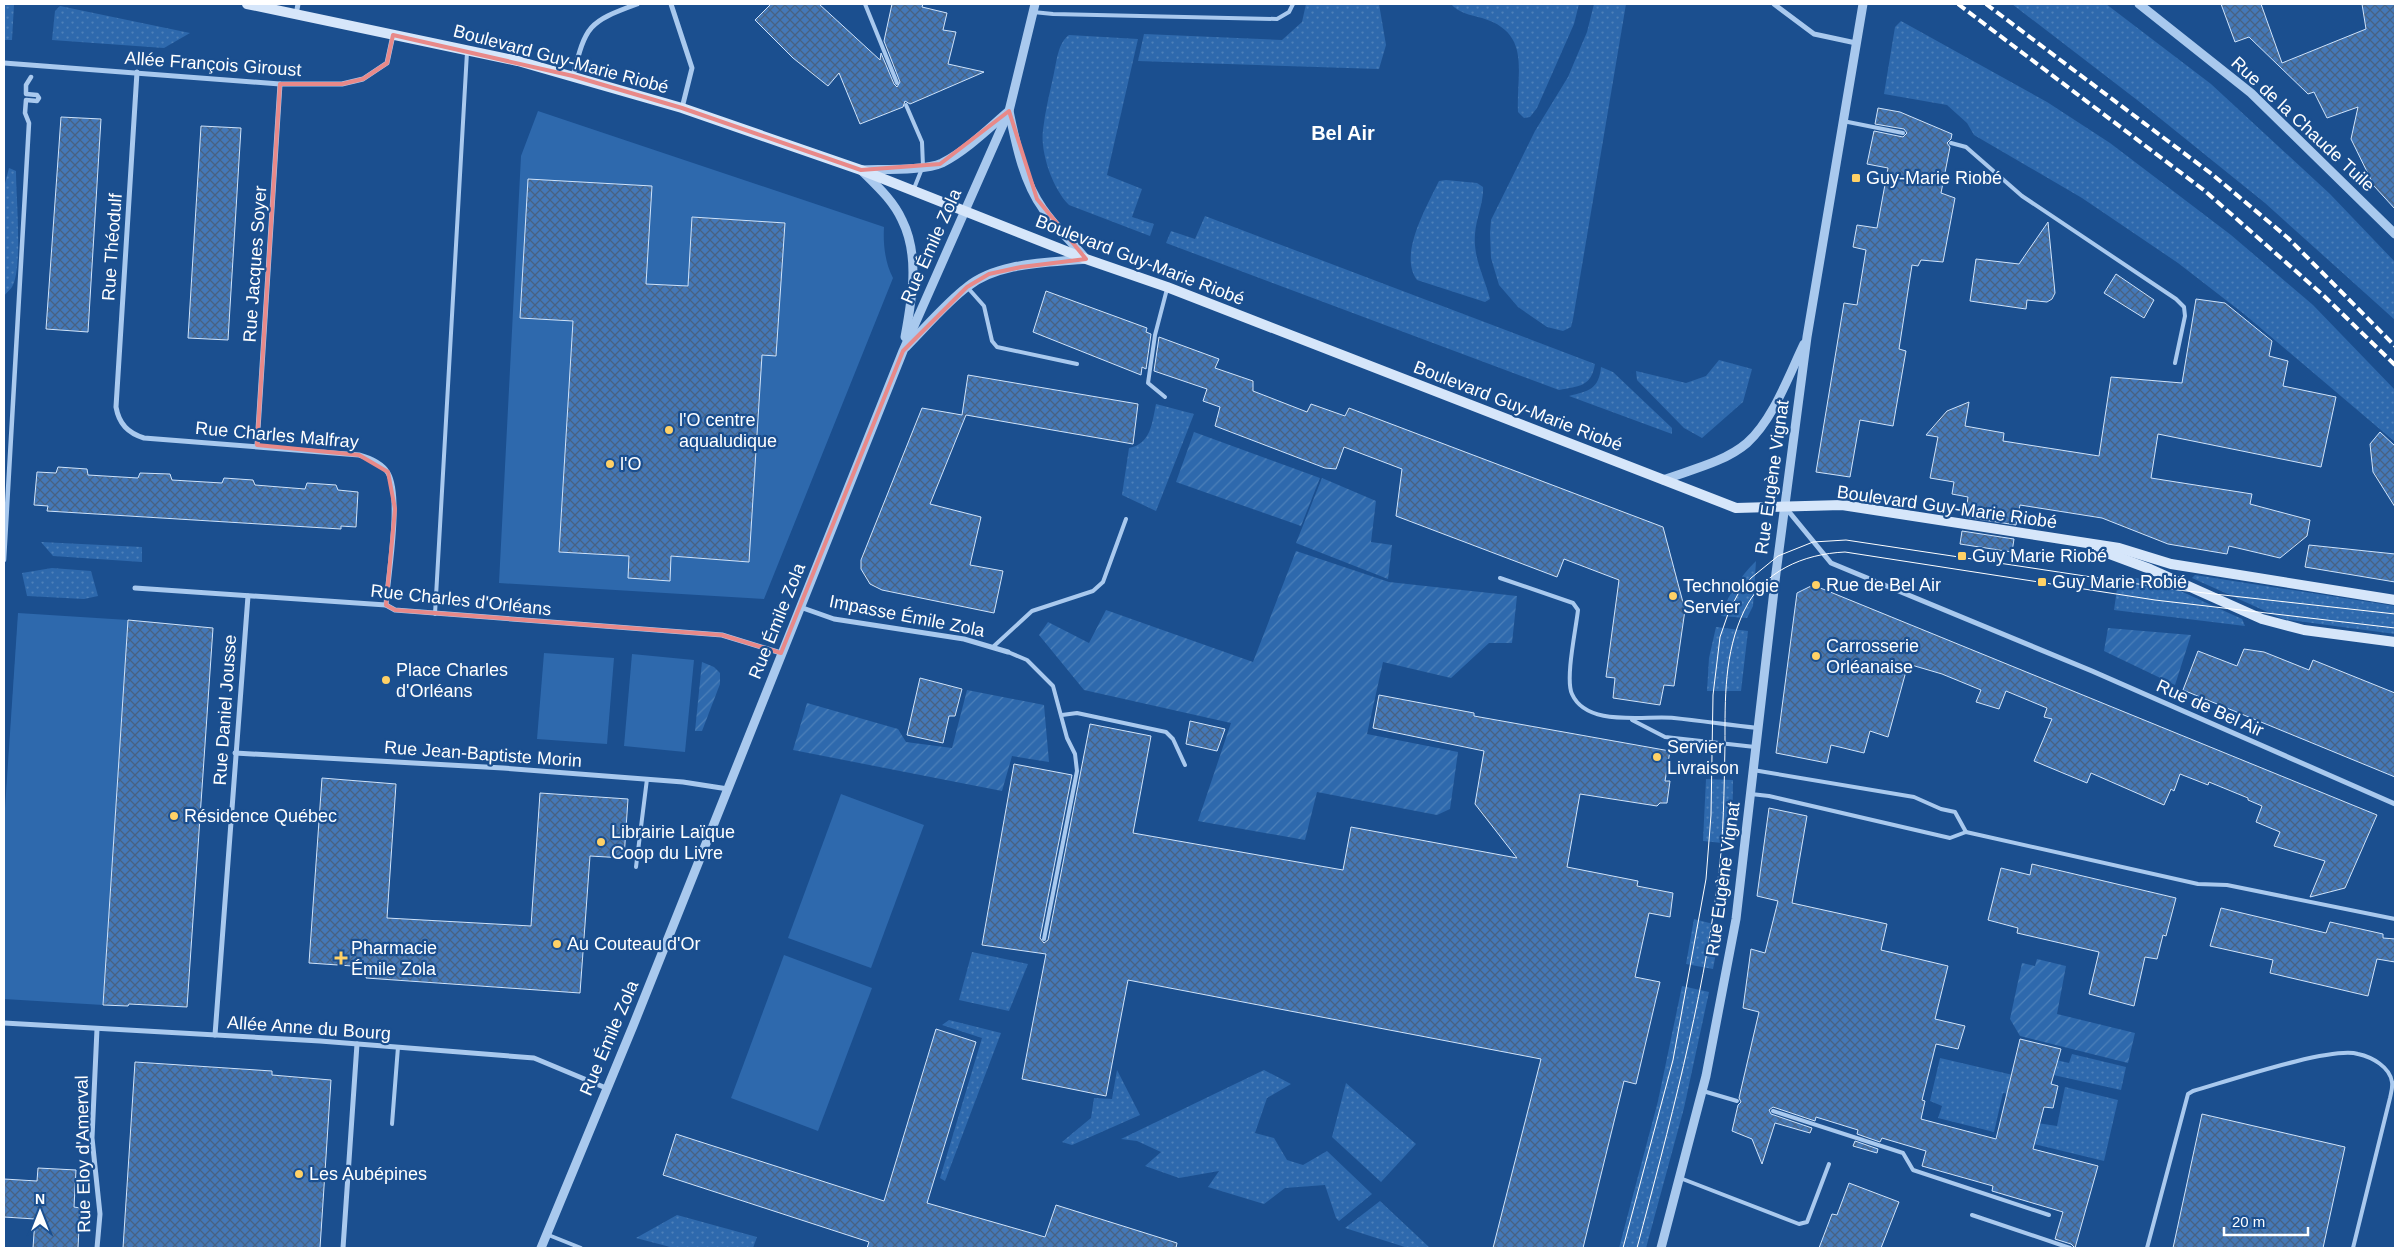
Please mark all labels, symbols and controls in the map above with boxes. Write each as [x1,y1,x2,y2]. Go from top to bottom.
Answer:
street label: Boulevard Guy-Marie Riobé [451,21,671,97]
street label: Allée François Giroust [124,48,302,80]
street label: Rue de la Chaude Tuile [2227,53,2379,195]
district label: Bel Air [1311,122,1375,144]
place label: Guy-Marie Riobé [1866,168,2002,188]
marker: Guy-Marie Riobé [1850,172,1862,184]
street label: Rue Jacques Soyer [240,185,270,343]
street label: Rue Émile Zola [897,185,966,306]
street label: Rue Théodulf [98,192,126,301]
street label: Boulevard Guy-Marie Riobé [1033,211,1247,309]
street label: Boulevard Guy-Marie Riobé [1411,357,1625,455]
street label: Rue Eugène Vignat [1751,398,1793,556]
place label: l'O centre aqualudique [679,410,777,451]
street label: Rue Charles Malfray [194,418,360,452]
marker: l'O centre aqualudique [663,424,675,436]
place label: l'O [620,454,641,474]
marker: l'O [604,458,616,470]
street label: Boulevard Guy-Marie Riobé [1836,482,2058,532]
place label: Guy Marie Riobé [1972,546,2107,566]
marker: Guy Marie Riobé [1956,550,1968,562]
street label: Rue Émile Zola [745,559,810,682]
place label: Guy Marie Robié [2052,572,2187,592]
place label: Rue de Bel Air [1826,575,1941,595]
place label: Technologie Servier [1683,576,1779,617]
marker: Guy Marie Robié [2036,576,2048,588]
marker: Rue de Bel Air [1810,579,1822,591]
street label: Rue Charles d'Orléans [370,581,552,619]
marker: Technologie Servier [1667,590,1679,602]
street label: Impasse Émile Zola [828,591,987,641]
street label: Rue Daniel Jousse [210,634,240,786]
place label: Carrosserie Orléanaise [1826,636,1919,677]
marker: Carrosserie Orléanaise [1810,650,1822,662]
place label: Place Charles d'Orléans [396,660,508,701]
marker: Place Charles d'Orléans [380,674,392,686]
street label: Rue de Bel Air [2153,675,2267,741]
street label: Rue Jean-Baptiste Morin [383,737,583,771]
place label: Servier Livraison [1667,737,1739,778]
marker: Servier Livraison [1651,751,1663,763]
street label: Rue Eugène Vignat [1702,800,1744,958]
place label: Résidence Québec [184,806,337,826]
marker: Résidence Québec [168,810,180,822]
place label: Librairie Laïque Coop du Livre [611,822,735,863]
marker: Librairie Laïque Coop du Livre [595,836,607,848]
place label: Au Couteau d'Or [567,934,701,954]
place label: Pharmacie Émile Zola [351,938,437,979]
marker: Au Couteau d'Or [551,938,563,950]
marker: Pharmacie Émile Zola [335,952,347,964]
street label: Rue Émile Zola [576,977,643,1099]
street label: Allée Anne du Bourg [226,1012,392,1044]
street label: Rue Eloy d'Amerval [72,1075,94,1233]
place label: Les Aubépines [309,1164,427,1184]
marker: Les Aubépines [293,1168,305,1180]
north arrow [15,1187,65,1237]
text: N [35,1191,45,1207]
scale bar [2224,1204,2308,1236]
text: 20 m [2232,1213,2265,1230]

